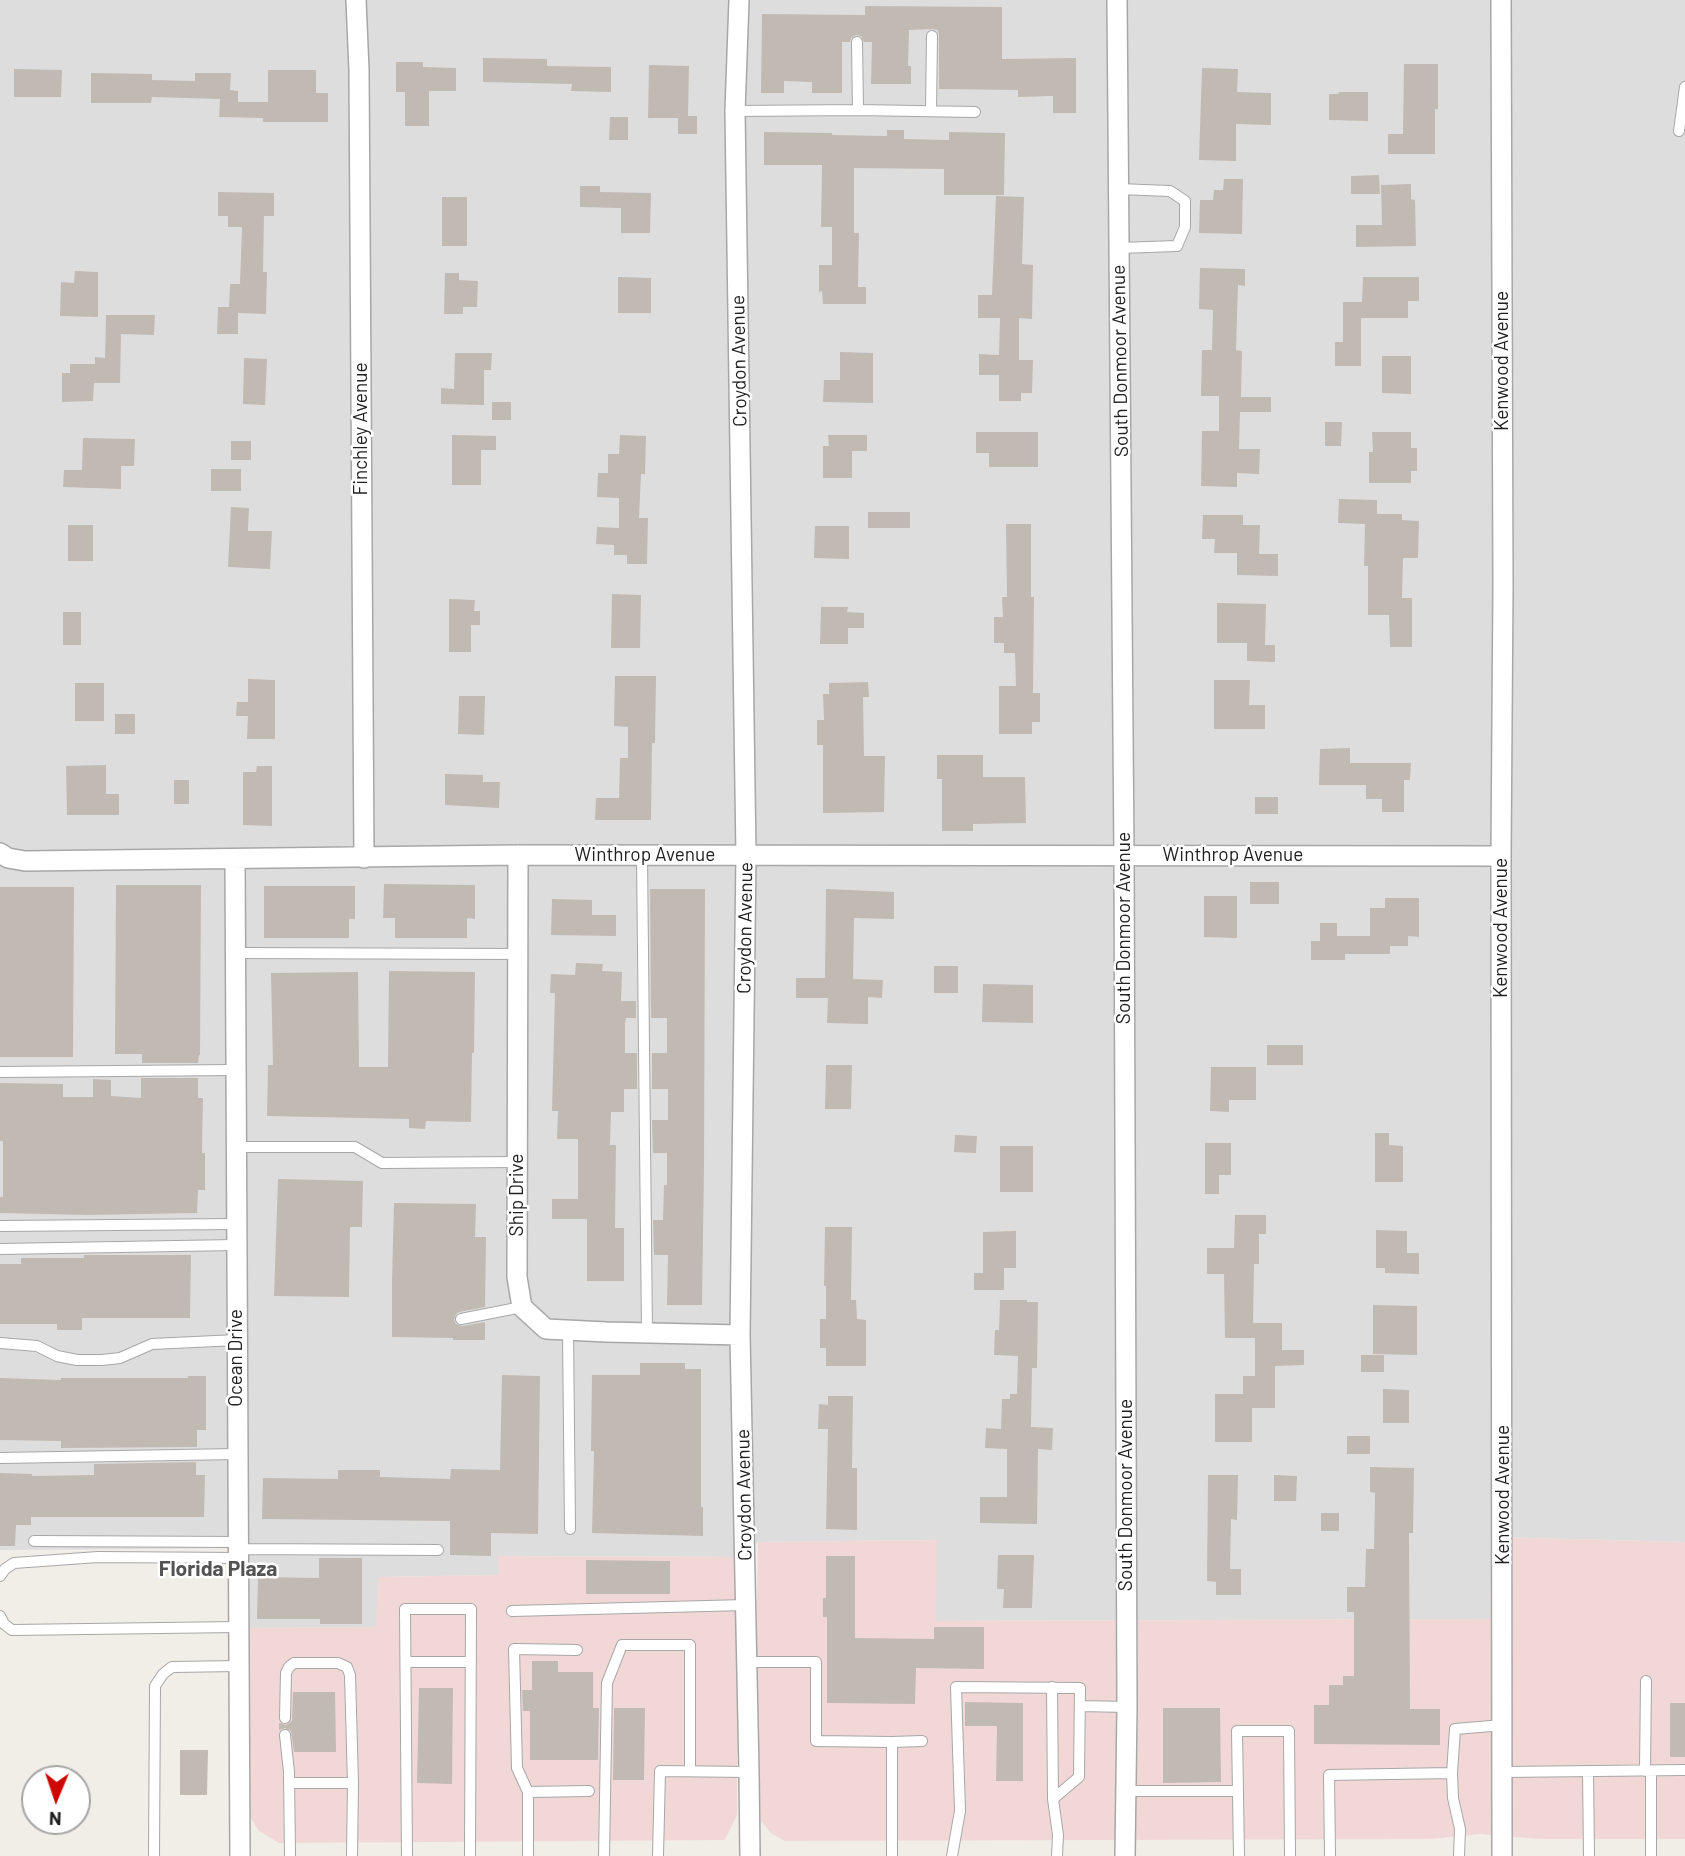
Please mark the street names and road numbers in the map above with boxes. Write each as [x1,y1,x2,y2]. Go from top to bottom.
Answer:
street label: South Donmoor Avenue [1107,265,1133,457]
street label: Kenwood Avenue [1491,291,1513,431]
street label: Croydon Avenue [726,295,752,427]
street label: Finchley Avenue [350,362,372,496]
street label: South Donmoor Avenue [1113,832,1135,1024]
street label: Winthrop Avenue [575,844,715,866]
street label: Winthrop Avenue [1163,844,1303,866]
street label: Kenwood Avenue [1490,858,1512,998]
street label: Croydon Avenue [732,862,758,994]
street label: Ship Drive [506,1154,528,1236]
street label: Ocean Drive [225,1309,247,1407]
street label: South Donmoor Avenue [1115,1399,1137,1591]
street label: Kenwood Avenue [1492,1425,1514,1565]
street label: Croydon Avenue [731,1429,757,1561]

